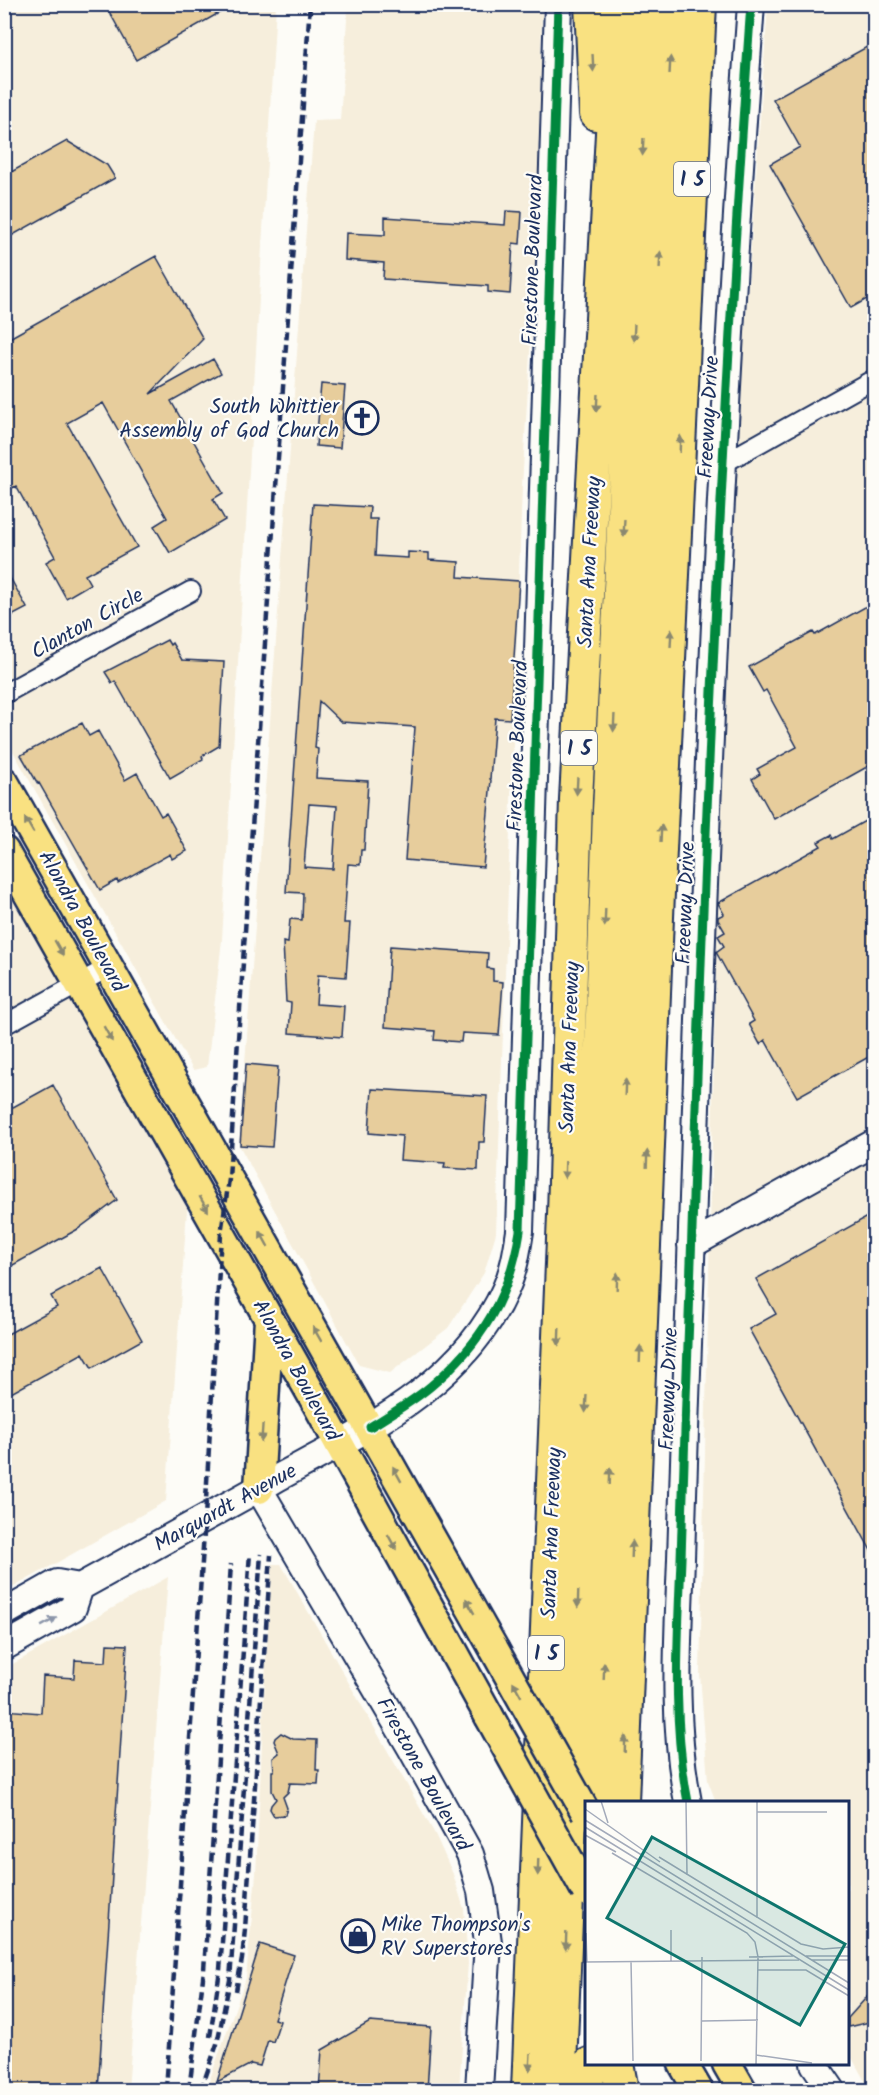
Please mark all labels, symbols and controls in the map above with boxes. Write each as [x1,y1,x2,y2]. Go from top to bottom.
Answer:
one-way arrow [588,53,597,72]
one-way arrow [665,55,674,74]
one-way arrow [638,137,647,156]
road number: I 5 [674,162,710,196]
street label: Firestone Boulevard [514,173,553,346]
one-way arrow [656,250,665,269]
one-way arrow [629,324,638,343]
street label: Freeway Drive [690,354,729,479]
place label: South Whittier Assembly of God Church [119,391,340,448]
one-way arrow [593,393,602,412]
church icon: South Whittier Assembly of God Church [344,400,380,436]
one-way arrow [676,434,685,453]
street label: Santa Ana Freeway [570,475,611,649]
one-way arrow [619,519,628,538]
street label: Clanton Circle [25,579,151,669]
one-way arrow [666,629,675,648]
street label: Firestone Boulevard [499,659,538,832]
one-way arrow [609,713,618,732]
road number: I 5 [561,731,597,765]
one-way arrow [572,777,581,796]
one-way arrow [24,816,34,833]
one-way arrow [656,824,665,843]
street label: Freeway Drive [668,841,705,965]
street label: Alondra Boulevard [29,845,135,999]
one-way arrow [600,908,609,927]
one-way arrow [54,940,64,957]
street label: Santa Ana Freeway [551,961,590,1133]
one-way arrow [103,1026,113,1043]
one-way arrow [620,1077,630,1096]
one-way arrow [643,1150,652,1169]
one-way arrow [561,1161,570,1180]
one-way arrow [199,1196,209,1213]
one-way arrow [259,1230,269,1247]
one-way arrow [612,1272,621,1291]
street label: Alondra Boulevard [243,1294,349,1448]
one-way arrow [312,1325,322,1342]
one-way arrow [554,1327,564,1346]
street label: Freeway Drive [651,1327,688,1451]
one-way arrow [635,1345,644,1364]
one-way arrow [582,1395,591,1414]
one-way arrow [257,1423,267,1442]
street label: Santa Ana Freeway [533,1447,572,1619]
street label: Marquardt Avenue [148,1455,304,1561]
one-way arrow [391,1466,402,1482]
one-way arrow [605,1467,615,1486]
one-way arrow [387,1534,397,1551]
one-way arrow [628,1540,637,1559]
one-way arrow [574,1590,583,1609]
one-way arrow [465,1597,475,1614]
one-way arrow [41,1617,58,1627]
road number: I 5 [528,1636,564,1670]
one-way arrow [599,1662,608,1681]
one-way arrow [512,1680,522,1697]
street label: Firestone Boulevard [367,1692,479,1858]
one-way arrow [620,1735,629,1754]
inset map [585,1801,849,2065]
one-way arrow [533,1858,543,1877]
place label: Mike Thompson's RV Superstores [381,1909,531,1966]
shop icon: Mike Thompson's RV Superstores [340,1918,376,1954]
one-way arrow [561,1931,570,1950]
one-way arrow [525,2053,535,2072]

